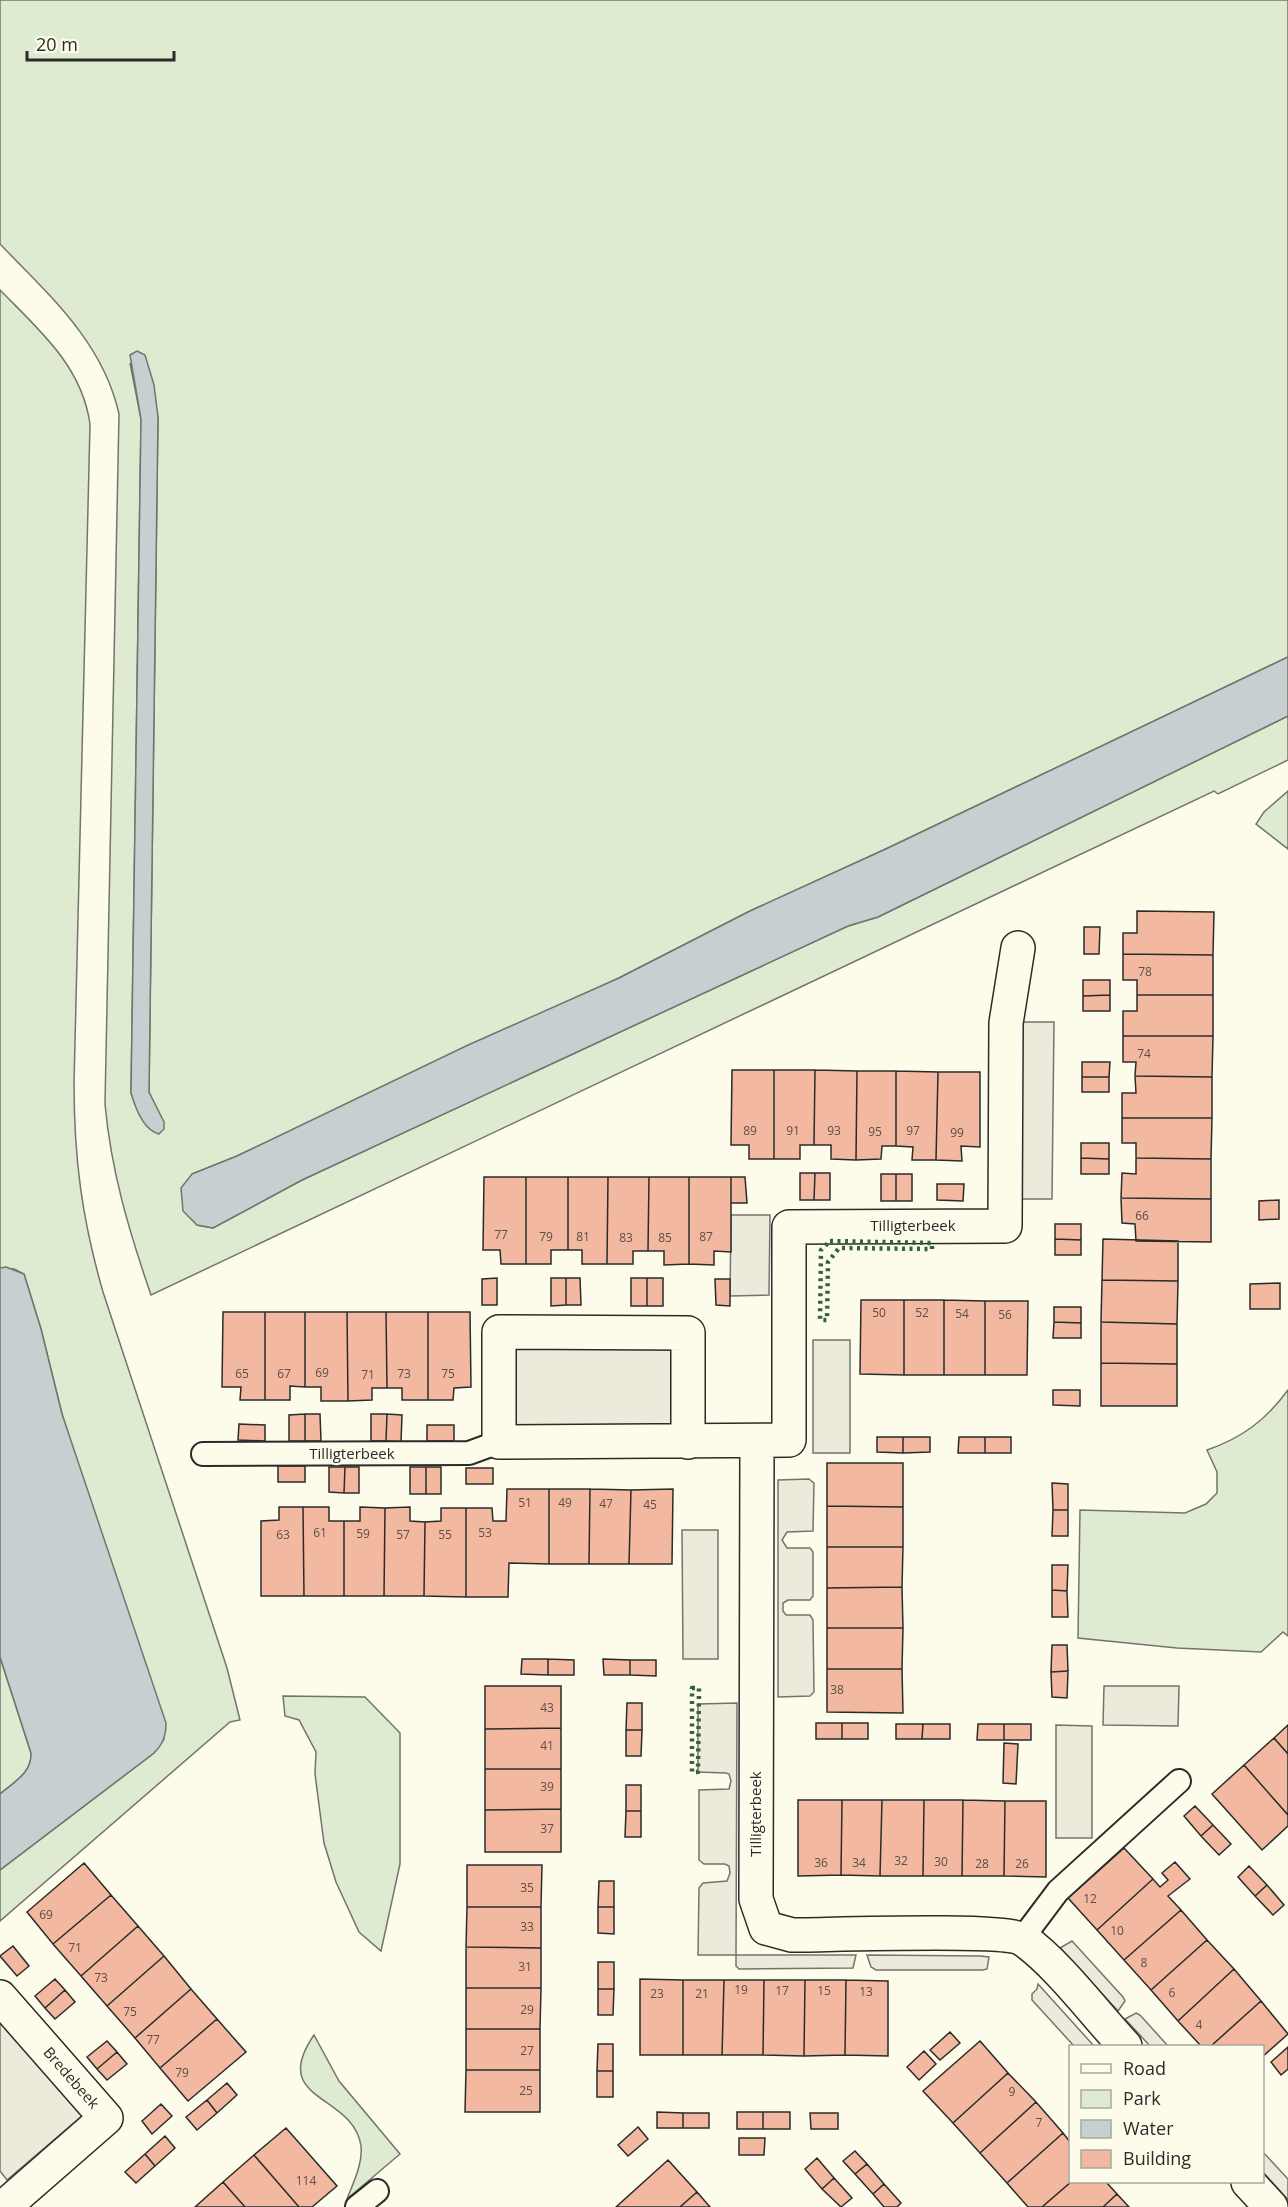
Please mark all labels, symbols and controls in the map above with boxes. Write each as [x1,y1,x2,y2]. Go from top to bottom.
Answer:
scale bar [27,24,174,62]
text: 20 m [36,32,78,56]
house number: 78 [1138,963,1152,980]
house number: 74 [1137,1045,1151,1062]
house number: 89 [743,1122,757,1139]
house number: 91 [786,1122,800,1139]
house number: 93 [827,1122,841,1139]
house number: 97 [906,1122,920,1139]
house number: 95 [868,1123,882,1140]
house number: 99 [950,1124,964,1141]
house number: 66 [1135,1207,1149,1224]
street label: Tilligterbeek [870,1215,956,1235]
house number: 77 [494,1226,508,1243]
house number: 79 [539,1228,553,1245]
house number: 81 [576,1228,590,1245]
house number: 87 [699,1228,713,1245]
house number: 83 [619,1229,633,1246]
house number: 85 [658,1229,672,1246]
house number: 50 [872,1304,886,1321]
house number: 52 [915,1304,929,1321]
house number: 54 [955,1305,969,1322]
house number: 56 [998,1306,1012,1323]
house number: 69 [315,1364,329,1381]
house number: 65 [235,1365,249,1382]
house number: 67 [277,1365,291,1382]
house number: 73 [397,1365,411,1382]
house number: 75 [441,1365,455,1382]
house number: 71 [361,1366,375,1383]
street label: Tilligterbeek [309,1443,395,1463]
house number: 51 [518,1494,532,1511]
house number: 49 [558,1494,572,1511]
house number: 47 [599,1495,613,1512]
house number: 45 [643,1496,657,1513]
house number: 61 [313,1524,327,1541]
house number: 53 [478,1524,492,1541]
house number: 59 [356,1525,370,1542]
house number: 63 [276,1526,290,1543]
house number: 57 [396,1526,410,1543]
house number: 55 [438,1526,452,1543]
house number: 38 [830,1681,844,1698]
house number: 43 [540,1699,554,1716]
house number: 41 [540,1737,554,1754]
street label: Tilligterbeek [745,1771,765,1857]
house number: 39 [540,1778,554,1795]
house number: 37 [540,1820,554,1837]
house number: 32 [894,1852,908,1869]
house number: 30 [934,1853,948,1870]
house number: 36 [814,1854,828,1871]
house number: 34 [852,1854,866,1871]
house number: 28 [975,1855,989,1872]
house number: 26 [1015,1855,1029,1872]
house number: 35 [520,1879,534,1896]
house number: 12 [1083,1890,1097,1907]
house number: 69 [39,1906,53,1923]
house number: 33 [520,1918,534,1935]
house number: 10 [1110,1922,1124,1939]
house number: 71 [68,1939,82,1956]
house number: 8 [1141,1954,1148,1971]
house number: 31 [518,1958,532,1975]
house number: 73 [94,1969,108,1986]
house number: 19 [734,1981,748,1998]
house number: 17 [775,1982,789,1999]
house number: 15 [817,1982,831,1999]
house number: 13 [859,1983,873,2000]
house number: 6 [1169,1984,1176,2001]
house number: 23 [650,1985,664,2002]
house number: 21 [695,1985,709,2002]
house number: 29 [520,2001,534,2018]
house number: 75 [123,2003,137,2020]
house number: 4 [1196,2016,1203,2033]
house number: 77 [146,2031,160,2048]
street label: Bredebeek [39,2042,104,2113]
house number: 27 [520,2042,534,2059]
legend [1069,2045,1264,2183]
text: Road [1123,2056,1166,2080]
house number: 79 [175,2064,189,2081]
house number: 25 [519,2082,533,2099]
house number: 9 [1009,2083,1016,2100]
text: Park [1123,2086,1161,2110]
house number: 7 [1036,2114,1043,2131]
text: Water [1123,2116,1174,2140]
text: Building [1123,2146,1191,2170]
house number: 114 [296,2172,316,2189]

